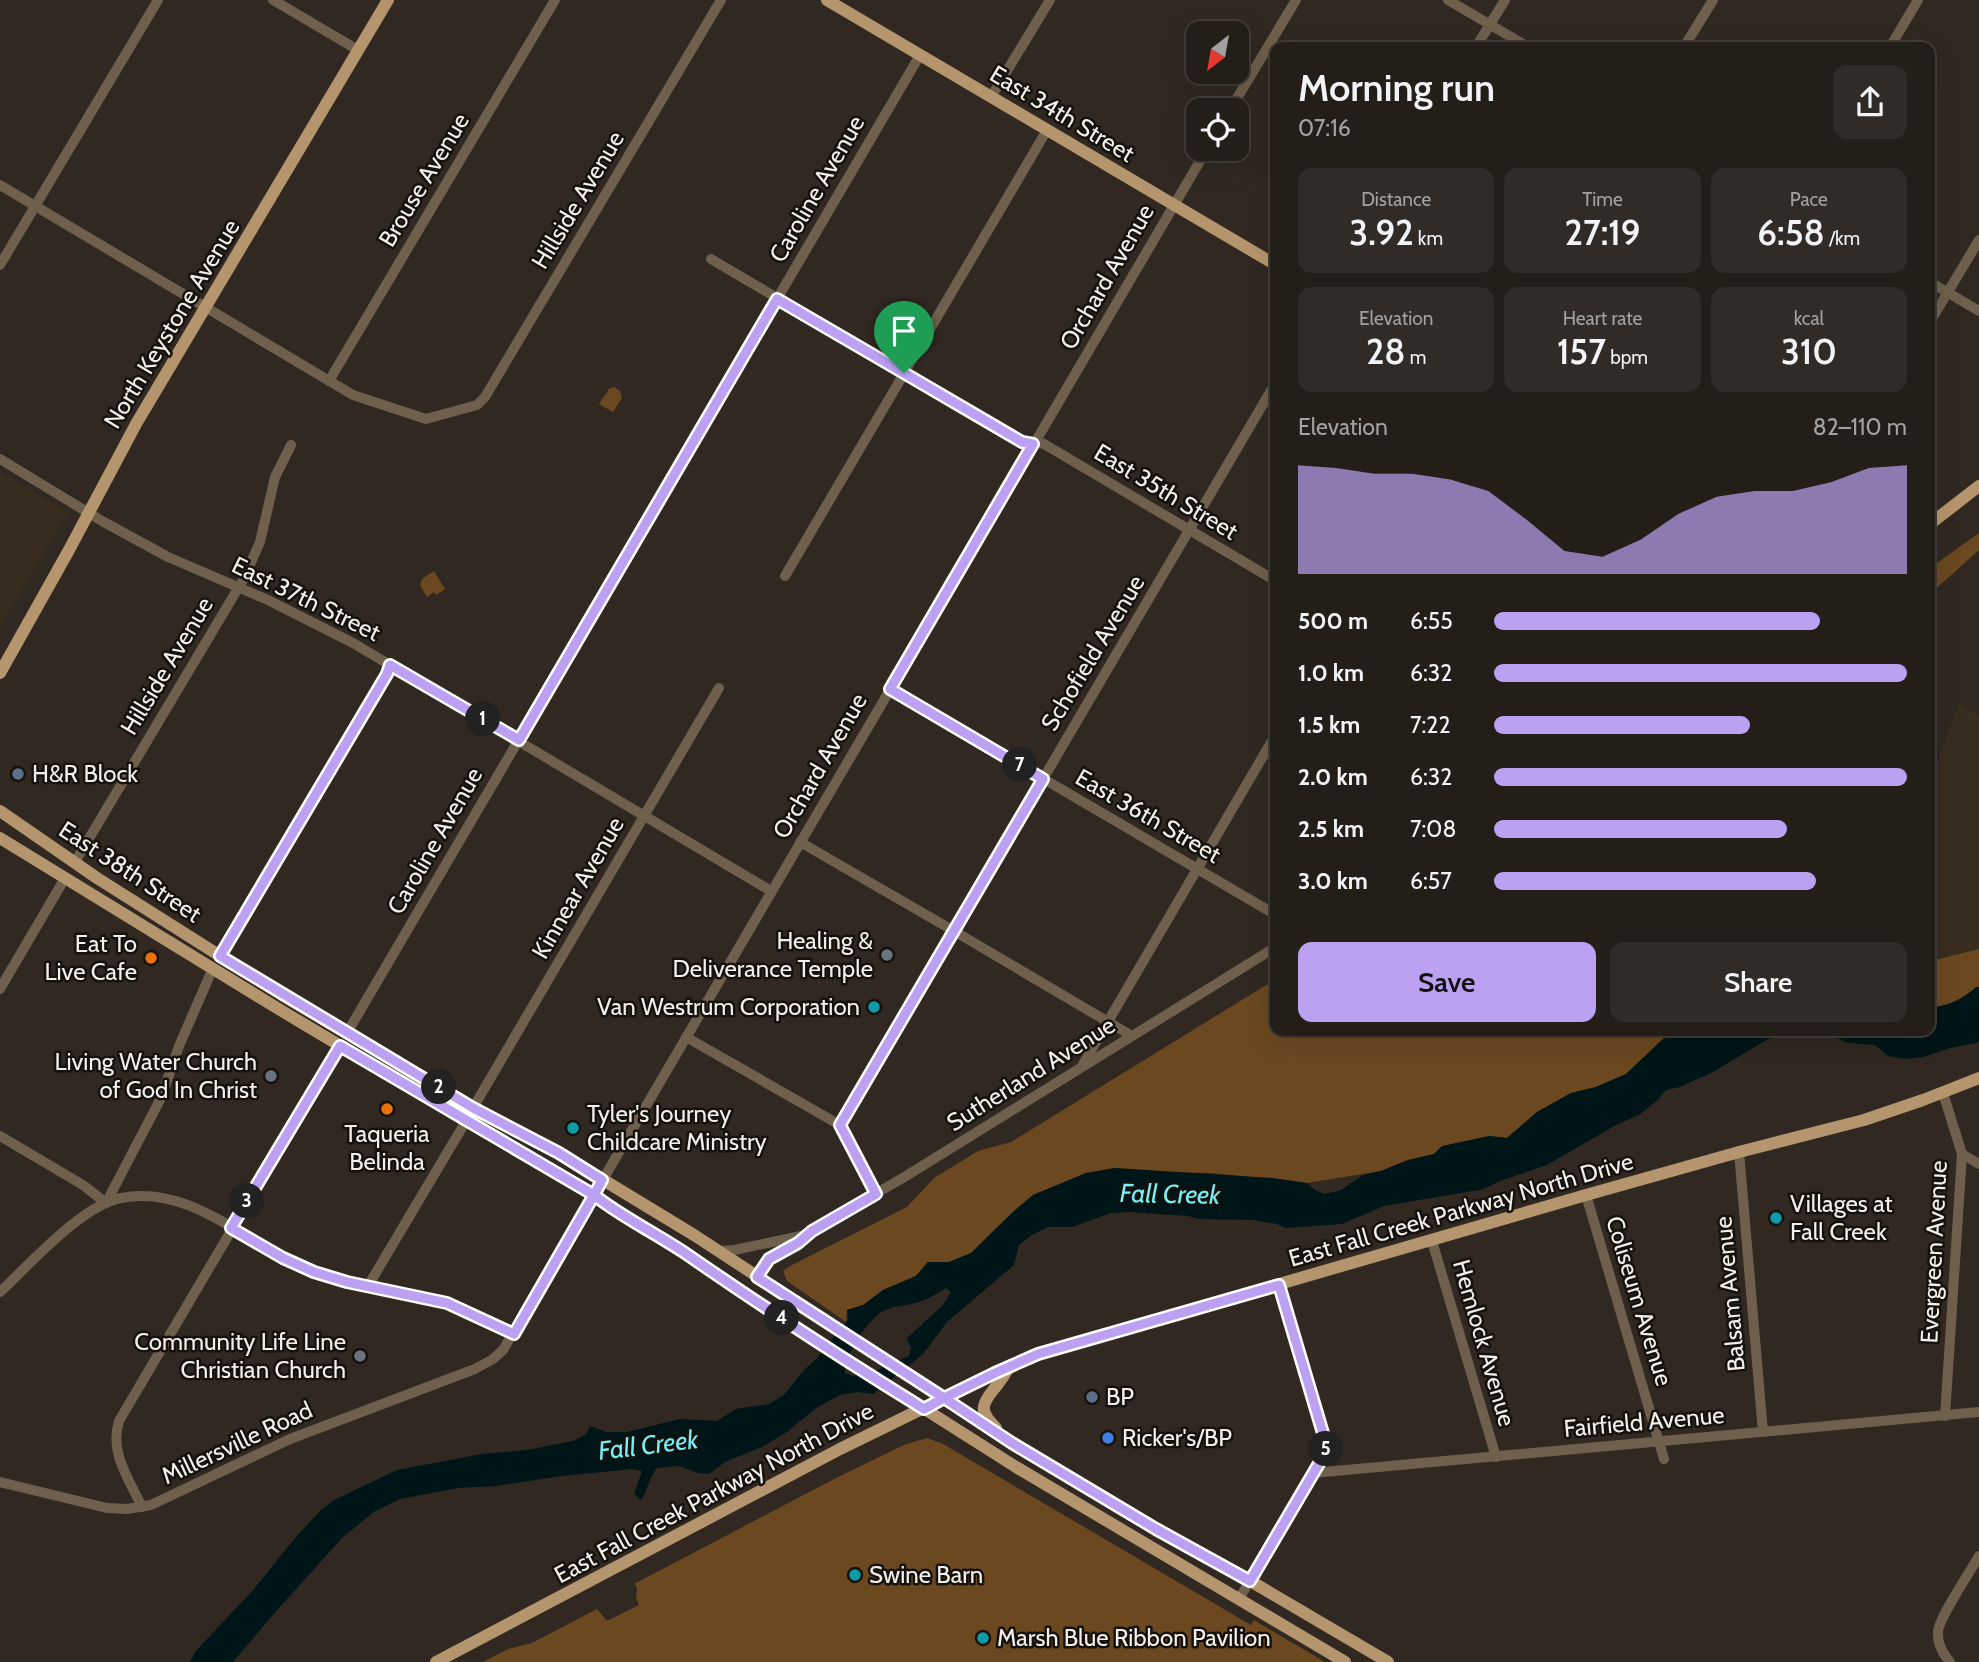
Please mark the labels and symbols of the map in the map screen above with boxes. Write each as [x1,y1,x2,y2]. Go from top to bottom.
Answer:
north arrow [1186,21,1250,84]
street label: East 34th Street [985,59,1140,168]
street label: Brouse Avenue [372,108,475,252]
street label: Caroline Avenue [763,110,870,267]
street label: Hillside Avenue [525,126,630,274]
street label: Orchard Avenue [1053,199,1160,355]
street label: North Keystone Avenue [98,214,246,434]
pin [874,301,934,373]
street label: East 35th Street [1089,437,1243,546]
street label: East 37th Street [227,550,385,647]
street label: Schofield Avenue [1035,570,1151,736]
street label: Hillside Avenue [114,592,219,740]
street label: Orchard Avenue [766,688,873,844]
pin: 1 [466,702,500,736]
pin: 7 [1002,748,1038,782]
place label: H&R Block [32,759,138,788]
street label: Caroline Avenue [381,762,488,919]
street label: East 36th Street [1070,762,1226,869]
marker: H&R Block [10,766,26,782]
street label: Kinnear Avenue [525,812,630,964]
street label: East 38th Street [54,815,207,928]
place label: Healing & Deliverance Temple [673,926,873,983]
place label: Eat To Live Cafe [44,929,137,986]
marker: Healing & Deliverance Temple [879,947,895,963]
marker: Eat To Live Cafe [143,950,159,966]
place label: Van Westrum Corporation [597,992,860,1021]
marker: Van Westrum Corporation [866,999,882,1015]
street label: Sutherland Avenue [941,1010,1120,1137]
place label: Living Water Church of God In Christ [54,1047,257,1104]
marker: Living Water Church of God In Christ [263,1068,279,1084]
pin: 2 [422,1070,457,1104]
place label: Tyler's Journey Childcare Ministry [587,1099,767,1156]
marker: Taqueria Belinda [379,1101,395,1117]
place label: Taqueria Belinda [344,1119,430,1176]
marker: Tyler's Journey Childcare Ministry [565,1120,581,1136]
street label: East Fall Creek Parkway North Drive [1285,1146,1636,1273]
street label: Evergreen Avenue [1914,1160,1953,1344]
water label: Fall Creek [1119,1177,1221,1211]
pin: 3 [230,1184,264,1218]
place label: Villages at Fall Creek [1790,1189,1893,1246]
marker: Villages at Fall Creek [1768,1210,1784,1226]
street label: Coliseum Avenue [1600,1213,1679,1389]
street label: Balsam Avenue [1708,1215,1751,1373]
street label: Hemlock Avenue [1447,1256,1522,1429]
pin: 4 [764,1300,800,1336]
place label: Community Life Line Christian Church [134,1327,346,1384]
marker: Community Life Line Christian Church [352,1348,368,1364]
place label: BP [1106,1382,1134,1411]
marker: BP [1084,1389,1100,1405]
street label: Millersville Road [157,1395,317,1490]
street label: East Fall Creek Parkway North Drive [549,1396,878,1589]
street label: Fairfield Avenue [1562,1400,1725,1443]
water label: Fall Creek [596,1423,701,1467]
place label: Ricker's/BP [1122,1423,1232,1452]
marker: Ricker's/BP [1100,1430,1116,1446]
pin: 5 [1308,1432,1344,1466]
place label: Swine Barn [869,1560,983,1589]
marker: Swine Barn [847,1567,863,1583]
place label: Marsh Blue Ribbon Pavilion [997,1623,1271,1652]
marker: Marsh Blue Ribbon Pavilion [975,1630,991,1646]

